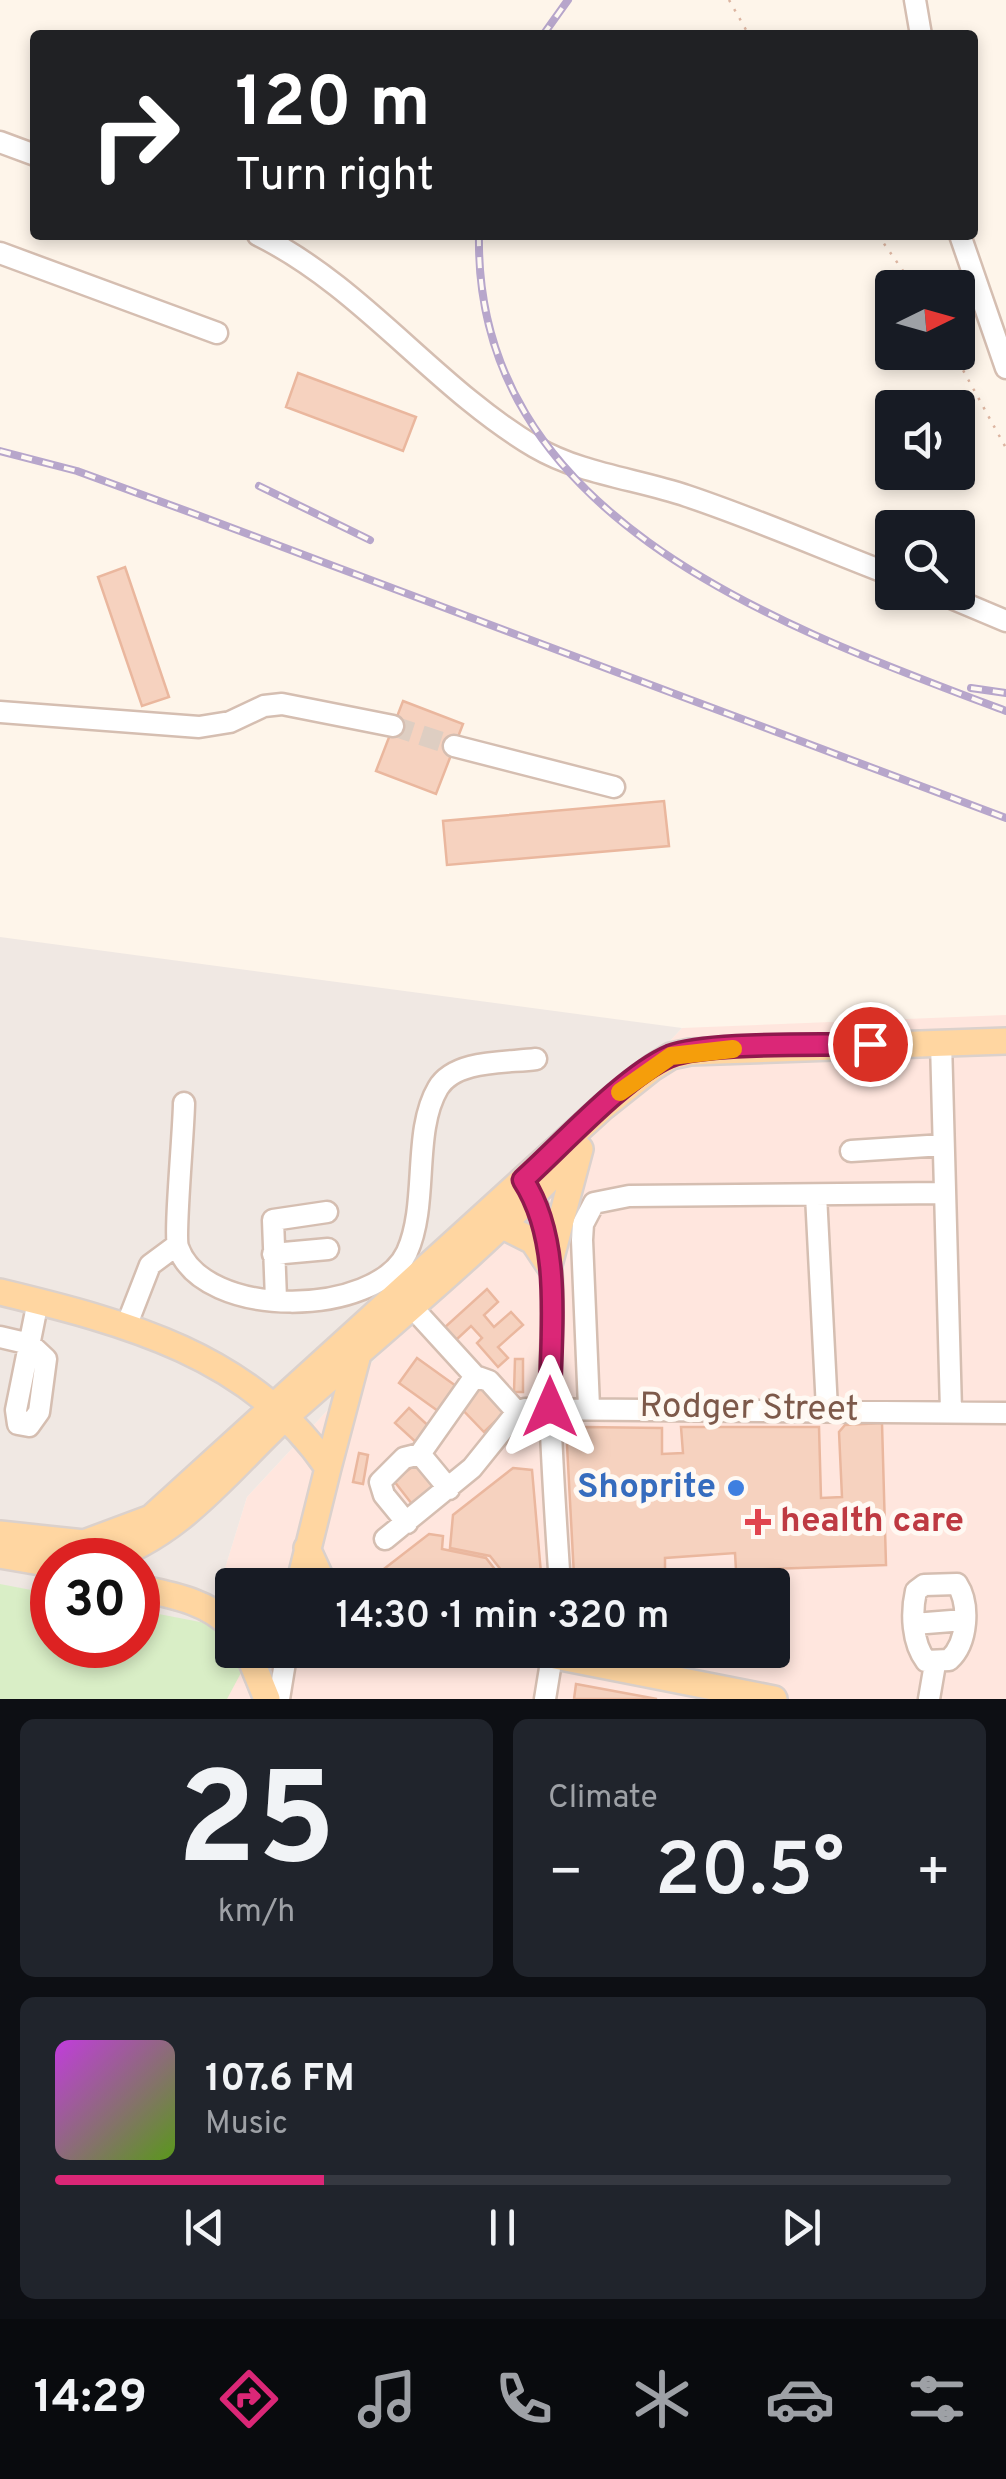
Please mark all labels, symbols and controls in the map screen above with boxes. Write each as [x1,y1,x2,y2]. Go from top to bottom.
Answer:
text: 120 m [235,62,431,151]
icon: right [70,70,200,200]
text: Turn right [235,149,434,206]
north arrow [875,270,975,370]
map controls [875,270,975,610]
button: sound [875,390,975,490]
button: search [875,510,975,610]
pin [828,1002,913,1087]
icon: arrive [843,1017,898,1072]
position arrow [498,1355,602,1459]
street label: Rodger Street [639,1385,859,1433]
place label: Shoprite [577,1466,716,1510]
marker: Shoprite [725,1477,747,1499]
place label: health care [780,1500,964,1544]
marker: health care [745,1509,771,1535]
speed limit sign: 30 [30,1538,160,1668]
text: 14:30 · 1 min · 320 m [336,1593,670,1642]
text: 25 [177,1745,336,1910]
text: Climate [548,1779,658,1819]
text: 20.5° [655,1827,844,1922]
text: − [548,1840,583,1910]
text: + [916,1840,951,1910]
text: km/h [218,1893,295,1933]
text: 107.6 FM [205,2056,355,2105]
text: Music [205,2105,288,2145]
icon: previous [177,2200,232,2255]
icon: pause [475,2200,530,2255]
icon: next [774,2200,829,2255]
icon: directions [214,2364,284,2434]
icon: music [352,2364,422,2434]
icon: phone [489,2364,559,2434]
icon: climate [627,2364,697,2434]
icon: car [765,2364,835,2434]
icon: filters [902,2364,972,2434]
text: 14:29 [34,2371,147,2428]

